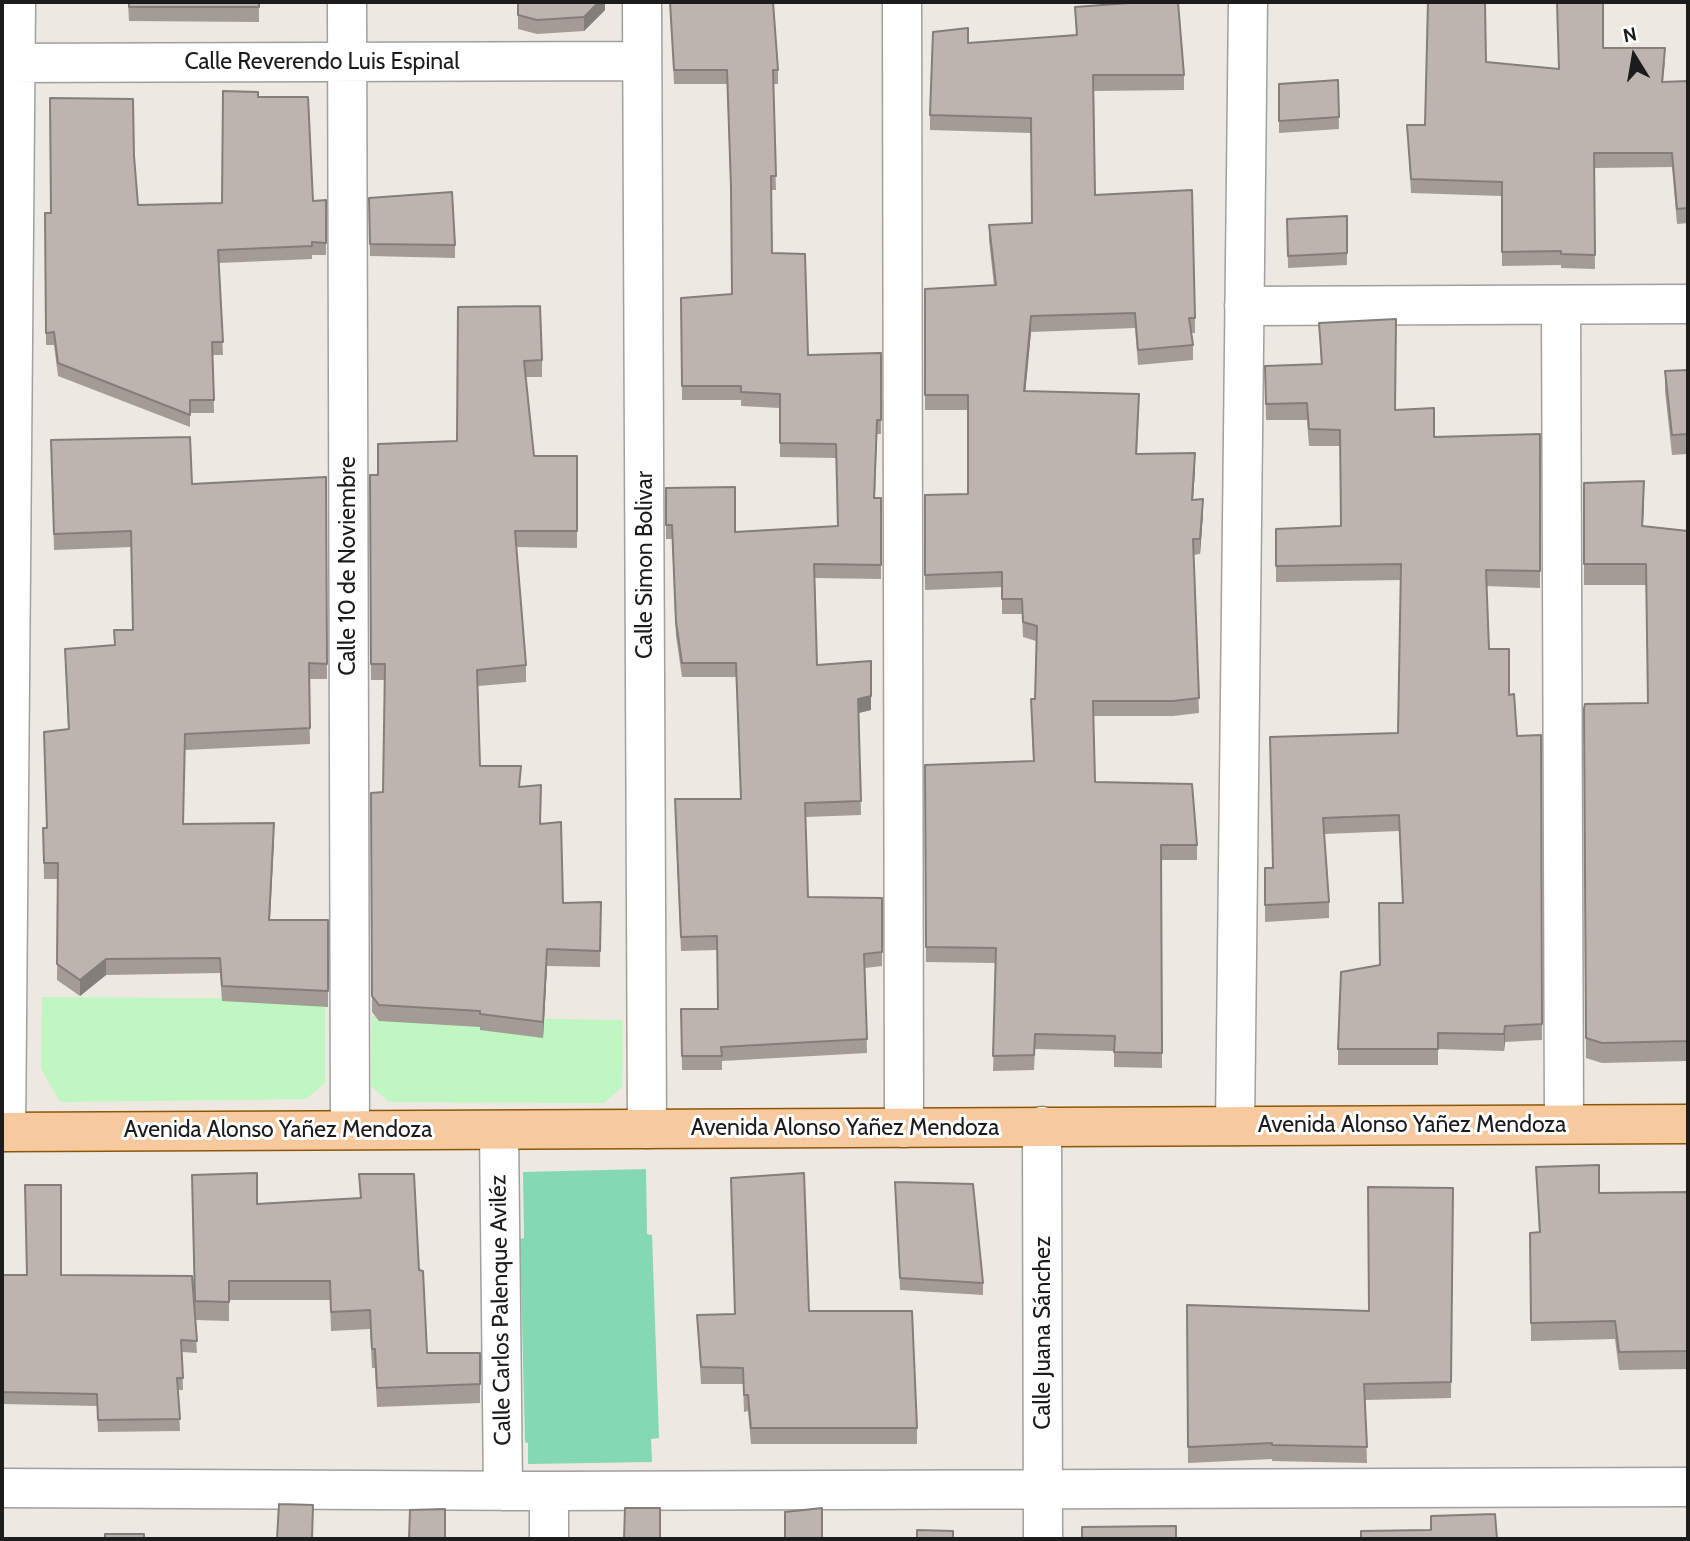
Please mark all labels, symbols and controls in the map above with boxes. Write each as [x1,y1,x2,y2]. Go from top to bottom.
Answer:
north arrow [1599,21,1669,91]
text: N [1621,22,1639,47]
street label: Calle Reverendo Luis Espinal [184,48,460,76]
street label: Calle 10 de Noviembre [334,456,362,676]
street label: Calle Simon Bolivar [631,471,659,659]
street label: Avenida Alonso Yañez Mendoza [1258,1111,1566,1139]
street label: Avenida Alonso Yañez Mendoza [691,1114,999,1142]
street label: Avenida Alonso Yañez Mendoza [124,1116,432,1144]
street label: Calle Carlos Palenque Aviléz [485,1174,517,1446]
street label: Calle Juana Sánchez [1029,1236,1057,1430]

